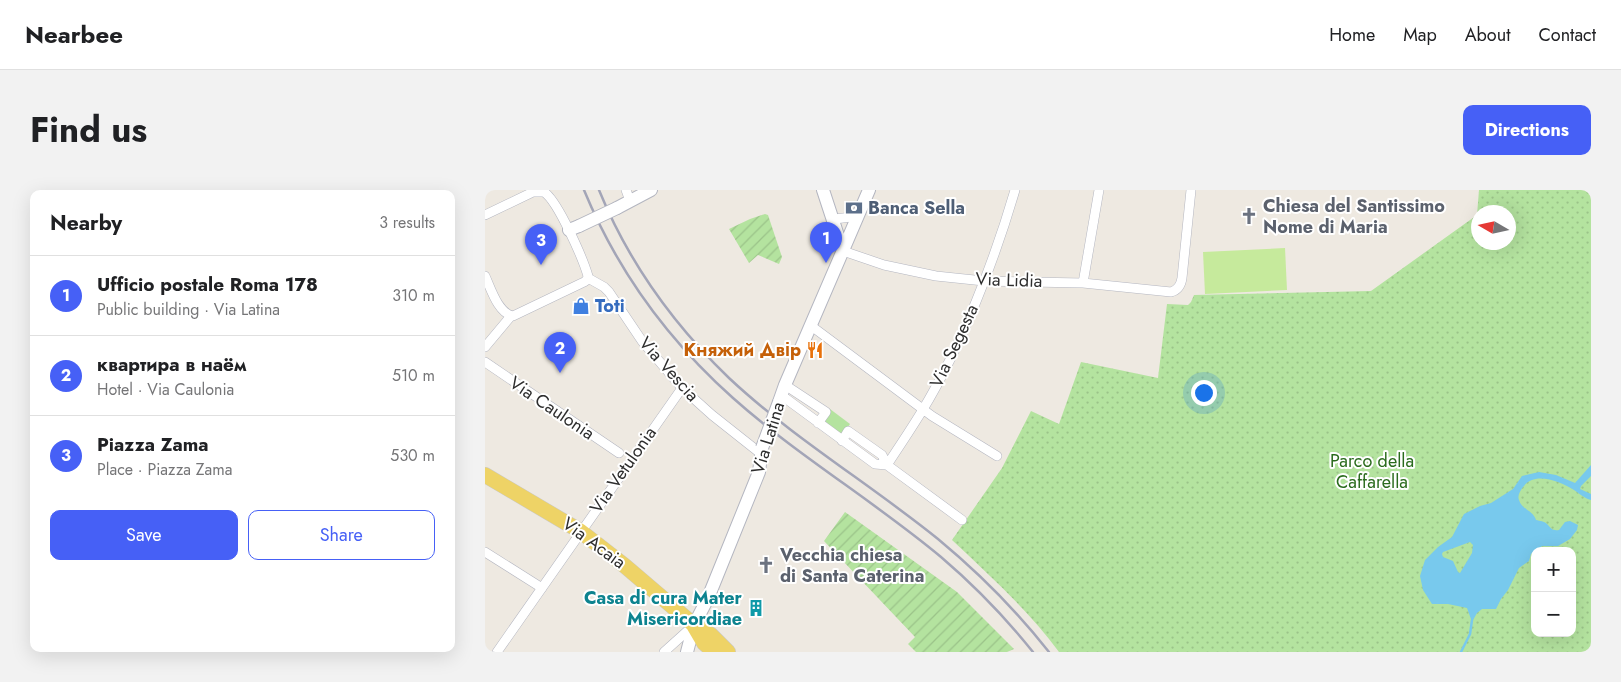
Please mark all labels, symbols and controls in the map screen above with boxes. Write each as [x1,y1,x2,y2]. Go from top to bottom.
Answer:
text: Nearbee [25,17,123,52]
text: Home [1329,22,1375,48]
text: Map [1403,22,1437,48]
text: About [1465,22,1510,48]
text: Contact [1538,22,1596,48]
text: Find us [30,105,147,155]
button: Directions [1463,105,1591,155]
place label: Chiesa del Santissimo Nome di Maria [1263,193,1445,240]
place label: Banca Sella [868,195,965,221]
bank icon: Banca Sella [844,198,864,218]
north arrow [1471,205,1516,250]
church icon: Chiesa del Santissimo Nome di Maria [1239,206,1259,226]
text: Nearby [50,208,122,238]
text: 3 results [379,211,435,234]
pin: 1 [810,222,842,263]
pin: 3 [525,224,557,265]
street label: Via Lidia [975,266,1043,294]
text: Ufficio postale Roma 178 [97,271,318,298]
text: 1 [62,284,70,307]
text: 310 m [392,284,435,307]
place label: Toti [595,293,625,319]
shop icon: Toti [571,296,591,316]
text: Public building · Via Latina [97,298,280,321]
street label: Via Segesta [923,300,985,392]
street label: Via Vescia [633,331,705,407]
pin: 2 [544,332,576,373]
place label: Княжий Двір [684,337,801,363]
restaurant icon: Княжий Двір [805,340,825,360]
text: квартира в наём [97,351,246,378]
text: 2 [61,364,71,387]
text: 510 m [392,364,435,387]
street label: Via Caulonia [504,370,600,446]
text: Hotel · Via Caulonia [97,378,234,401]
your location [1191,380,1217,406]
street label: Via Latina [745,399,791,477]
street label: Via Vetulonia [583,421,663,519]
text: Piazza Zama [97,431,209,458]
text: 3 [61,444,71,467]
text: 530 m [390,444,435,467]
park label: Parco della Caffarella [1330,448,1414,495]
text: Place · Piazza Zama [97,458,232,481]
button: Save [50,510,238,560]
button: Share [248,510,435,560]
street label: Via Acaia [557,511,631,575]
place label: Vecchia chiesa di Santa Caterina [779,542,924,589]
map controls [1531,547,1576,637]
button: + [1531,547,1576,592]
church icon: Vecchia chiesa di Santa Caterina [756,555,776,575]
place label: Casa di cura Mater Misericordiae [584,585,743,632]
button: − [1531,592,1576,637]
building icon: Casa di cura Mater Misericordiae [746,598,766,618]

